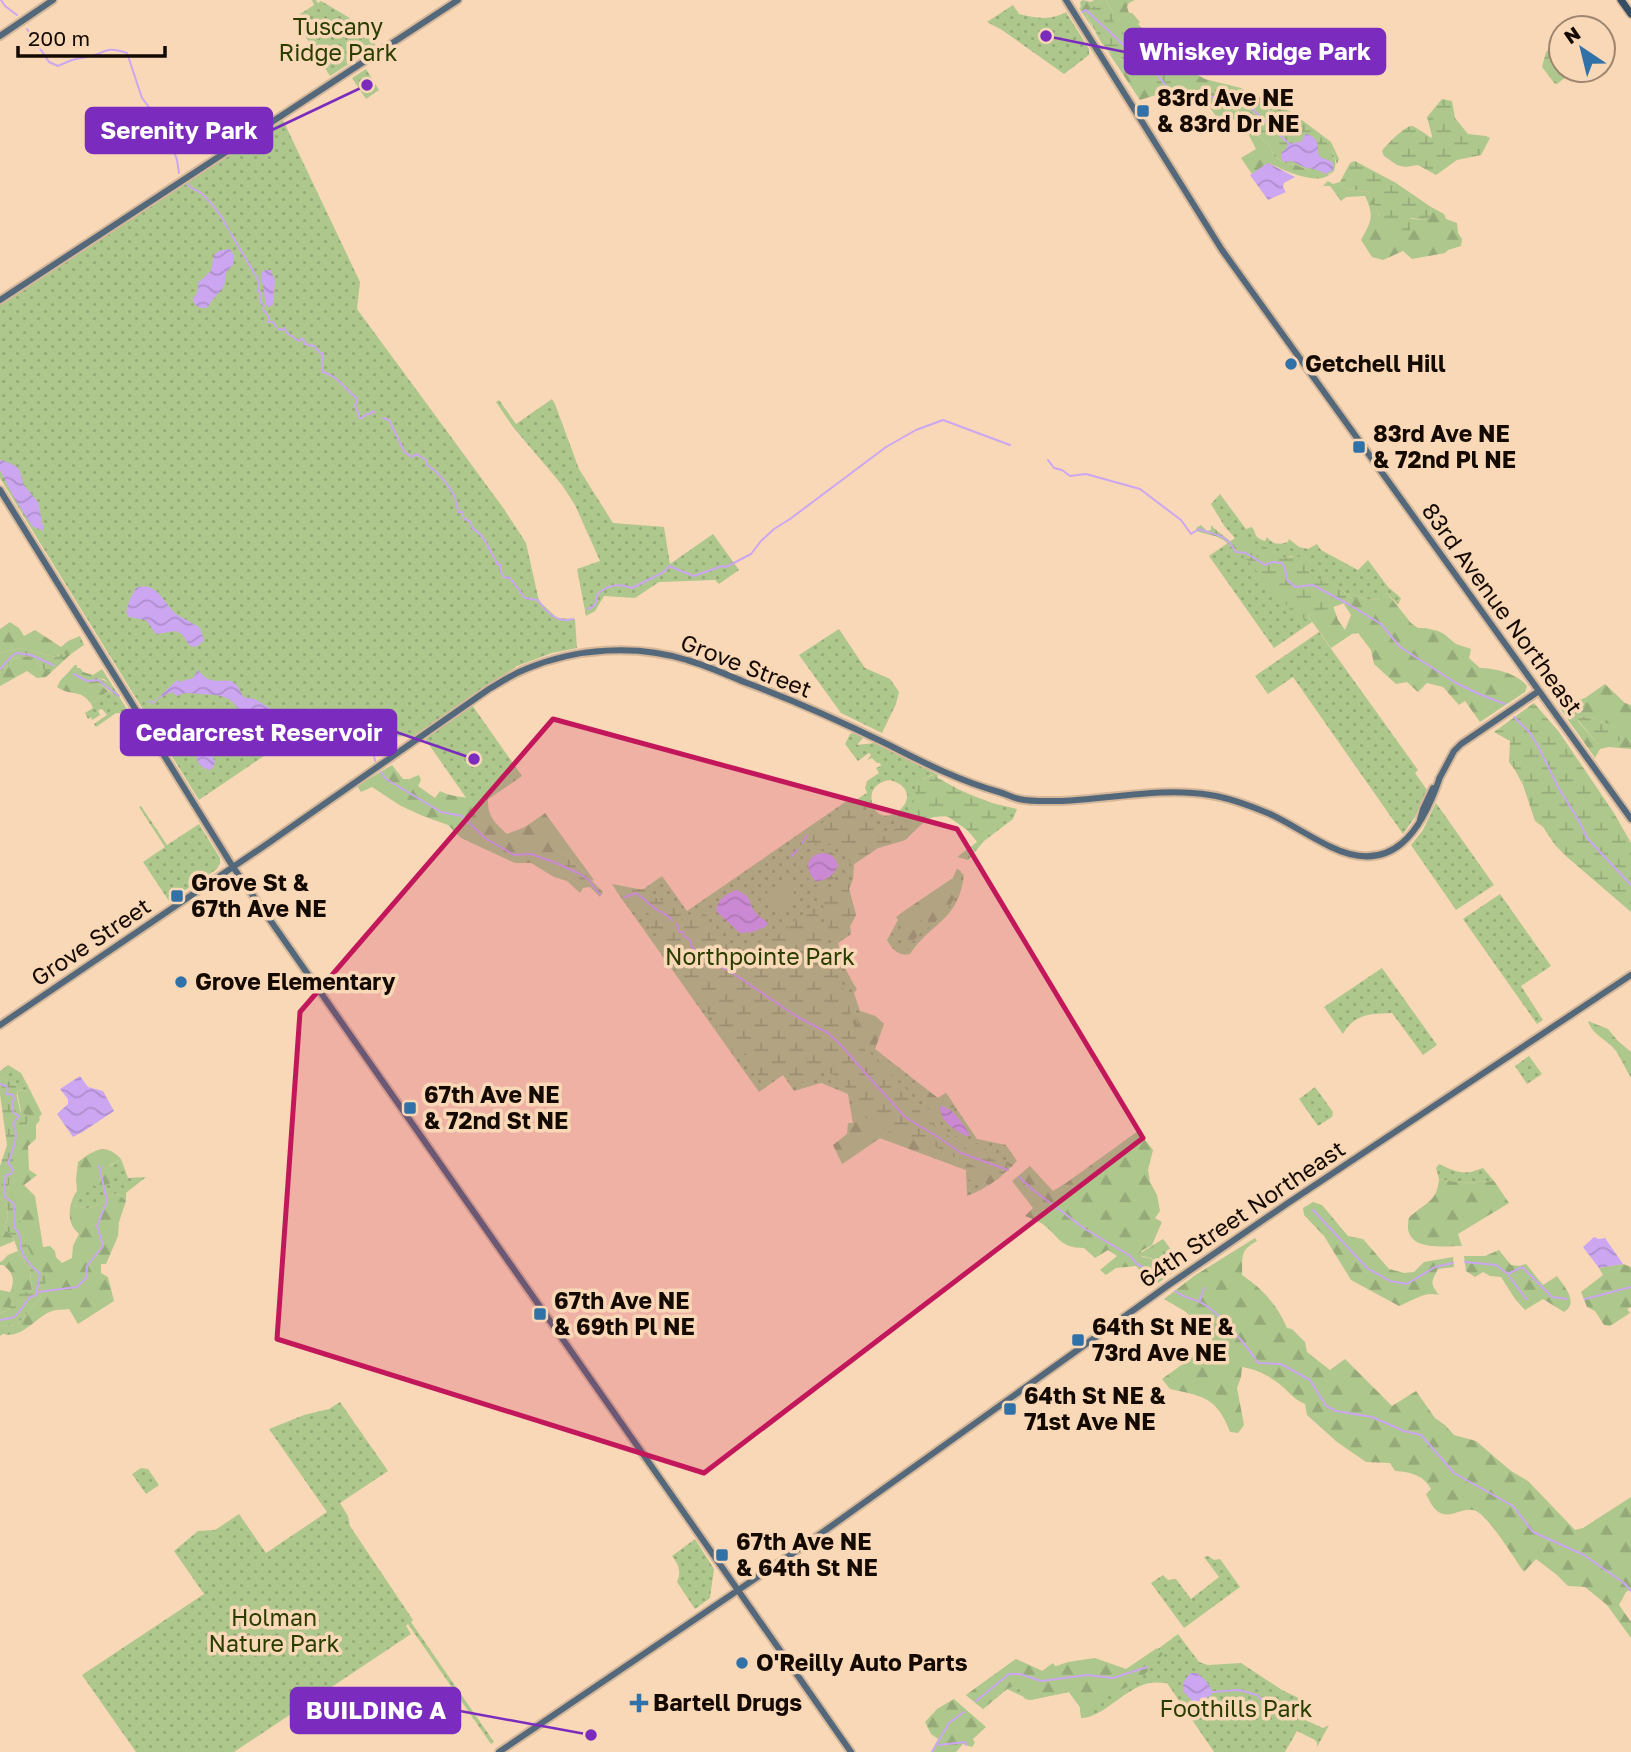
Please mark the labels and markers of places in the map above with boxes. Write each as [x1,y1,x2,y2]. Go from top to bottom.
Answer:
callout: Whiskey Ridge Park [1125,29,1385,74]
place label: 83rd Ave NE & 83rd Dr NE [1157,83,1299,137]
marker: 83rd Ave NE & 83rd Dr NE [1135,103,1151,119]
callout: Serenity Park [86,108,272,153]
place label: Getchell Hill [1305,349,1446,377]
marker: Getchell Hill [1283,356,1299,372]
place label: 83rd Ave NE & 72nd Pl NE [1373,419,1516,473]
marker: 83rd Ave NE & 72nd Pl NE [1351,439,1367,455]
callout: Cedarcrest Reservoir [121,710,396,755]
place label: Grove St & 67th Ave NE [191,868,327,922]
marker: Grove St & 67th Ave NE [169,888,185,904]
place label: Grove Elementary [195,967,396,995]
marker: Grove Elementary [173,974,189,990]
place label: 67th Ave NE & 72nd St NE [424,1080,568,1134]
marker: 67th Ave NE & 72nd St NE [402,1100,418,1116]
place label: 67th Ave NE & 69th Pl NE [554,1286,695,1340]
marker: 67th Ave NE & 69th Pl NE [532,1306,548,1322]
place label: 64th St NE & 73rd Ave NE [1092,1312,1235,1366]
marker: 64th St NE & 73rd Ave NE [1070,1332,1086,1348]
place label: 64th St NE & 71st Ave NE [1024,1381,1167,1435]
marker: 64th St NE & 71st Ave NE [1002,1401,1018,1417]
place label: 67th Ave NE & 64th St NE [736,1527,878,1581]
marker: 67th Ave NE & 64th St NE [714,1547,730,1563]
place label: O'Reilly Auto Parts [756,1648,968,1676]
marker: O'Reilly Auto Parts [734,1655,750,1671]
callout: BUILDING A [291,1688,460,1733]
place label: Bartell Drugs [653,1688,802,1716]
marker: Bartell Drugs [631,1695,647,1711]

